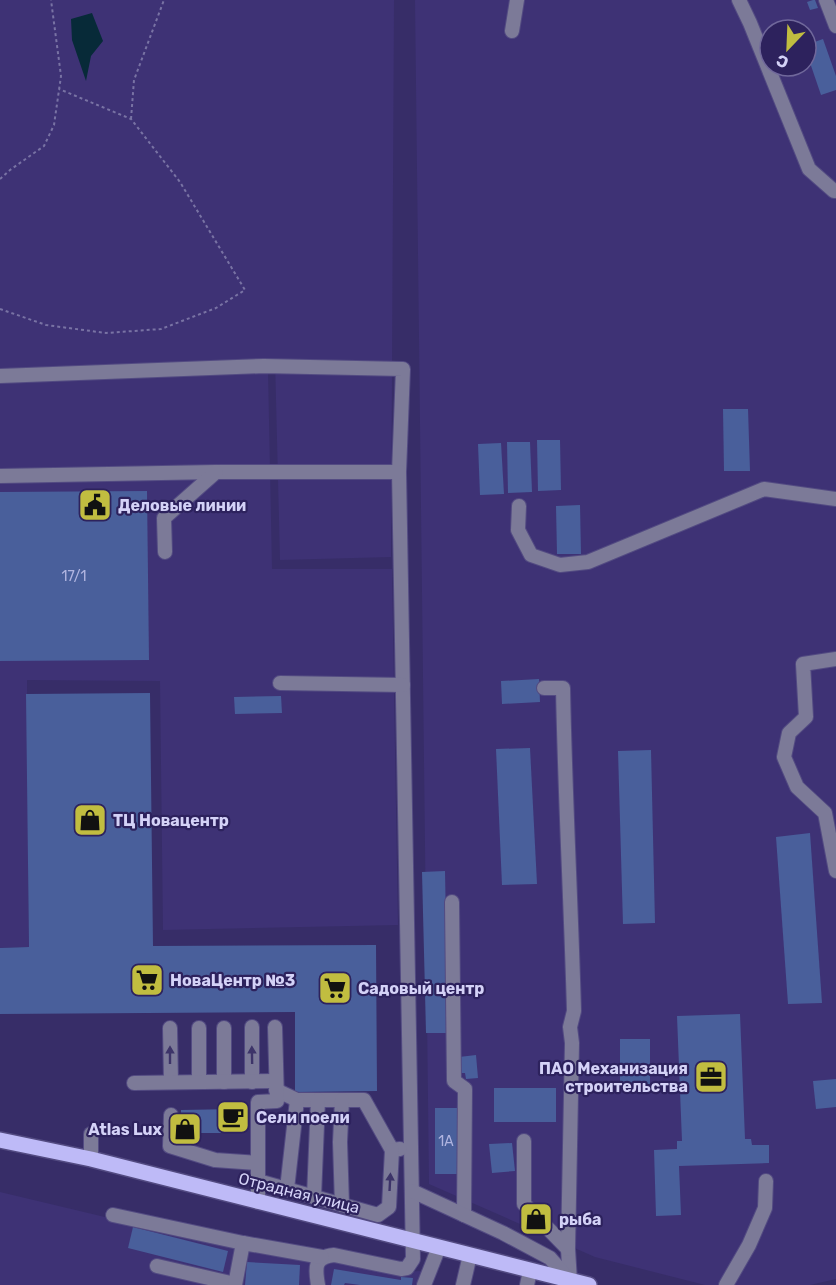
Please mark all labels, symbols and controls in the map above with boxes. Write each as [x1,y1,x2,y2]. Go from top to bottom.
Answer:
north arrow [758,18,818,78]
text: С [773,50,791,72]
public building icon: Деловые линии [77,487,113,523]
place label: Деловые линии [118,496,246,515]
house number: 17/1 [62,568,86,585]
shop icon: ТЦ Новацентр [72,802,108,838]
place label: ТЦ Новацентр [113,811,229,830]
supermarket icon: НоваЦентр №3 [129,962,165,998]
supermarket icon: Садовый центр [317,970,353,1006]
place label: НоваЦентр №3 [170,971,295,990]
place label: Садовый центр [358,979,484,998]
one-way arrow [247,1045,257,1064]
one-way arrow [166,1046,175,1065]
place label: ПАО Механизация строительства [539,1059,688,1096]
office icon: ПАО Механизация строительства [693,1059,729,1095]
cafe icon: Сели поели [215,1099,251,1135]
place label: Сели поели [256,1108,350,1127]
shop icon: Atlas Lux [167,1111,203,1147]
place label: Atlas Lux [88,1120,163,1139]
house number: 1А [438,1133,454,1150]
street label: Отрадная улица [236,1169,362,1217]
one-way arrow [386,1172,395,1191]
shop icon: рыба [518,1201,554,1237]
place label: рыба [559,1210,602,1229]

